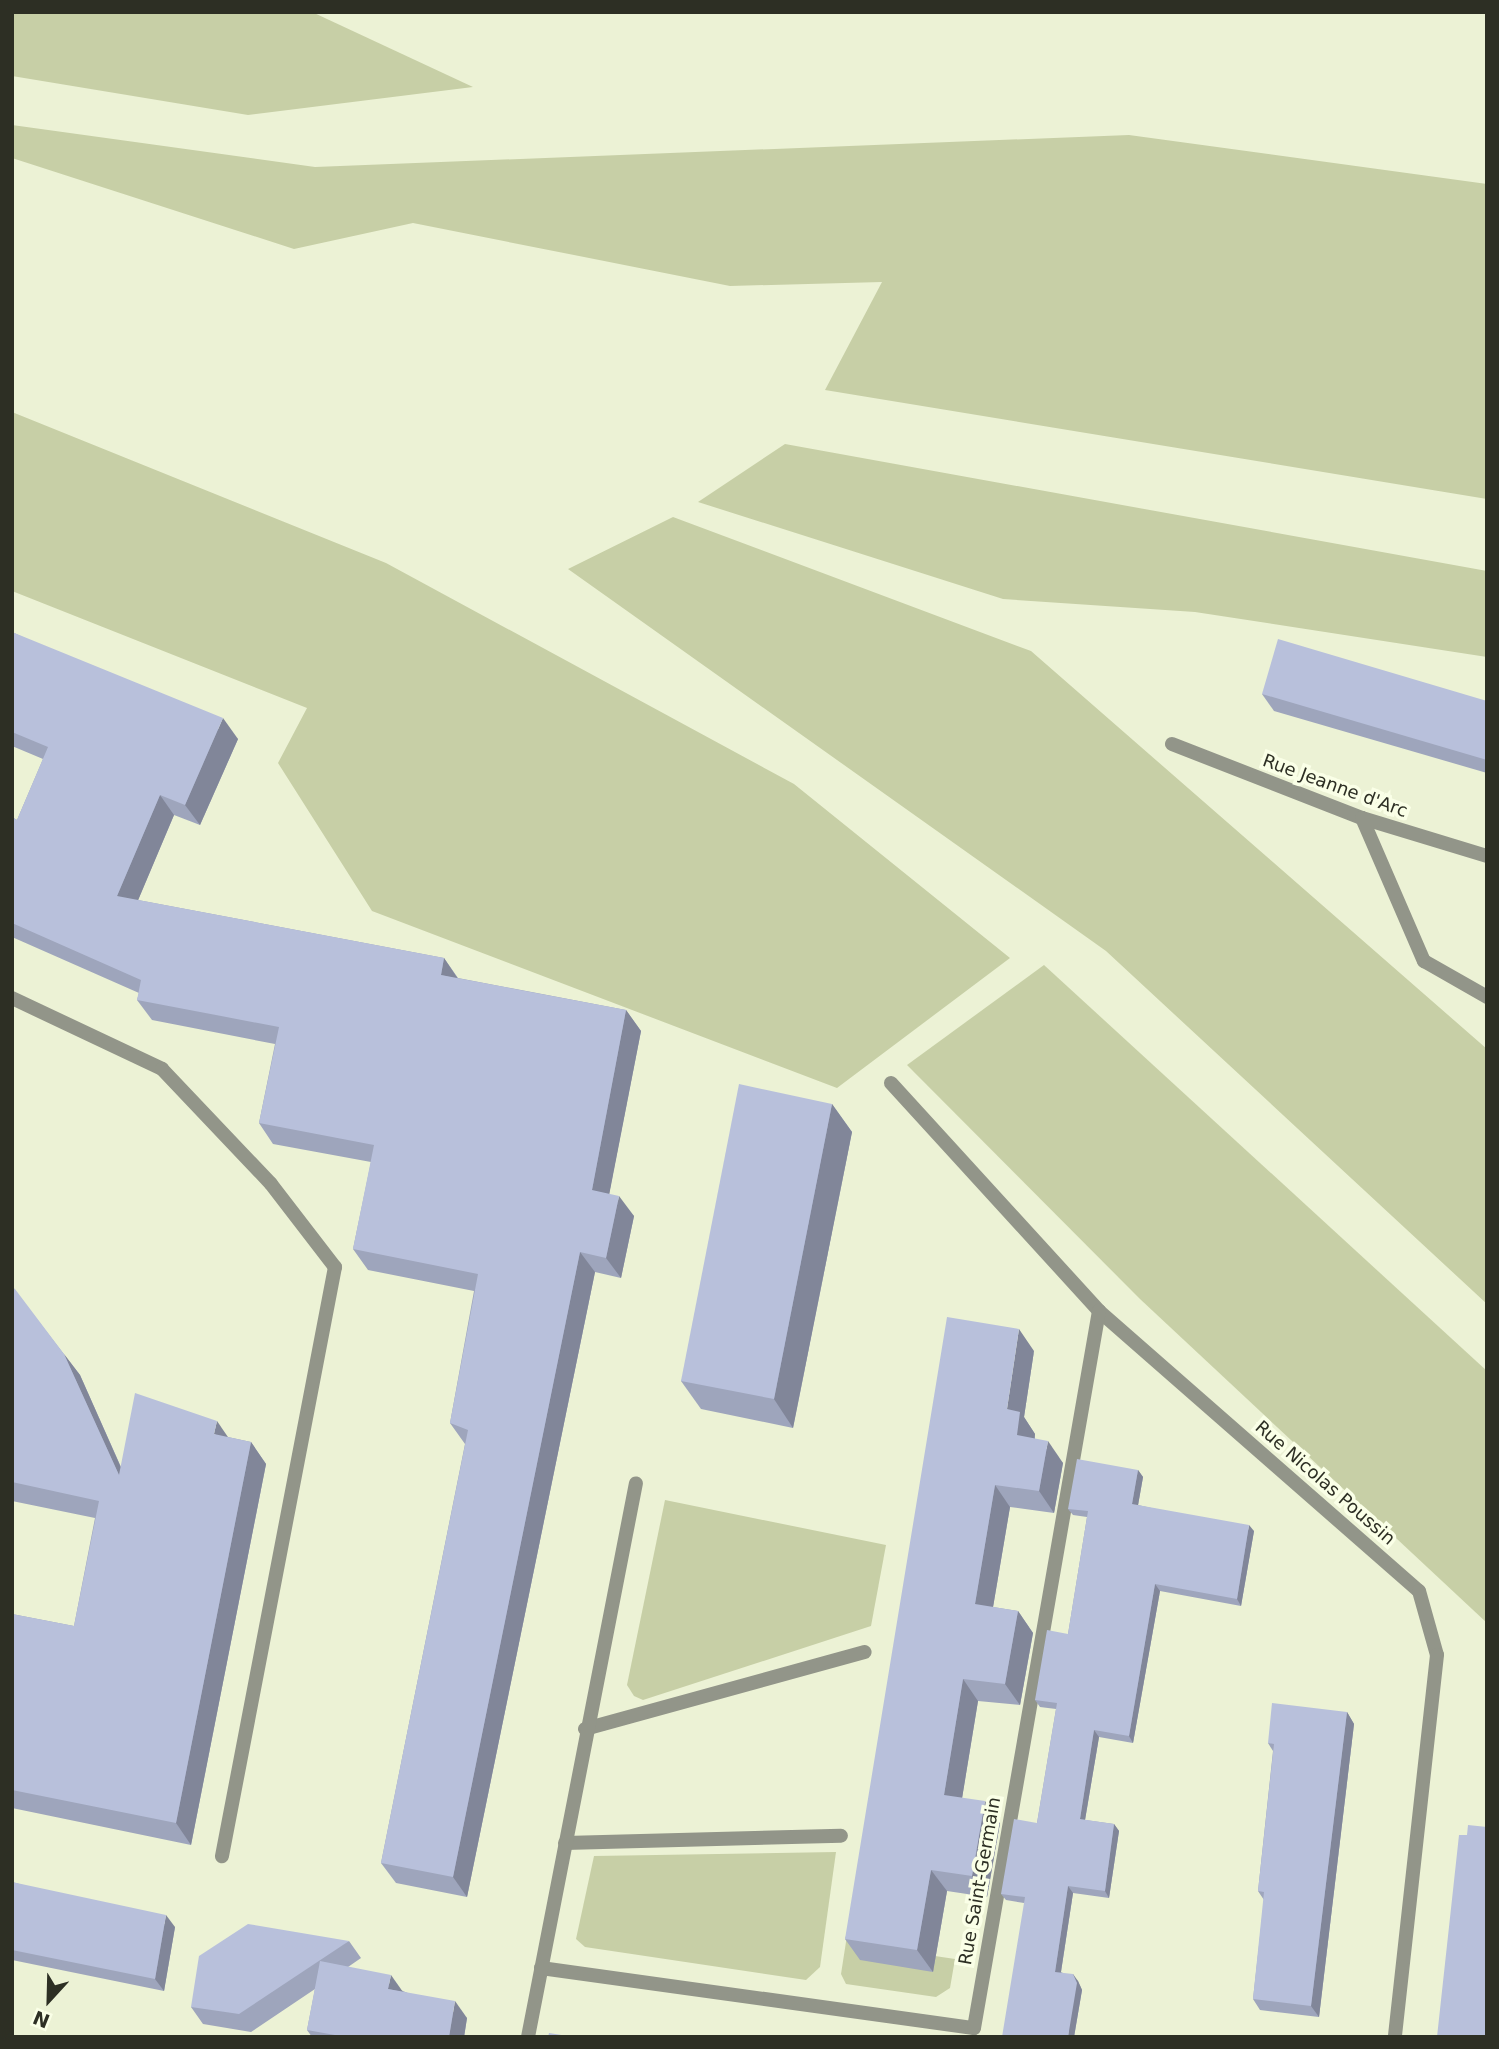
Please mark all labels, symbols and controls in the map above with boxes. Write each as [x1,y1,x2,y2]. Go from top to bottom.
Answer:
street label: Rue Jeanne d'Arc [1260,750,1410,822]
street label: Rue Nicolas Poussin [1251,1416,1399,1550]
street label: Rue Saint-Germain [955,1795,1005,1967]
north arrow [14,1965,84,2035]
text: N [30,2006,53,2033]

